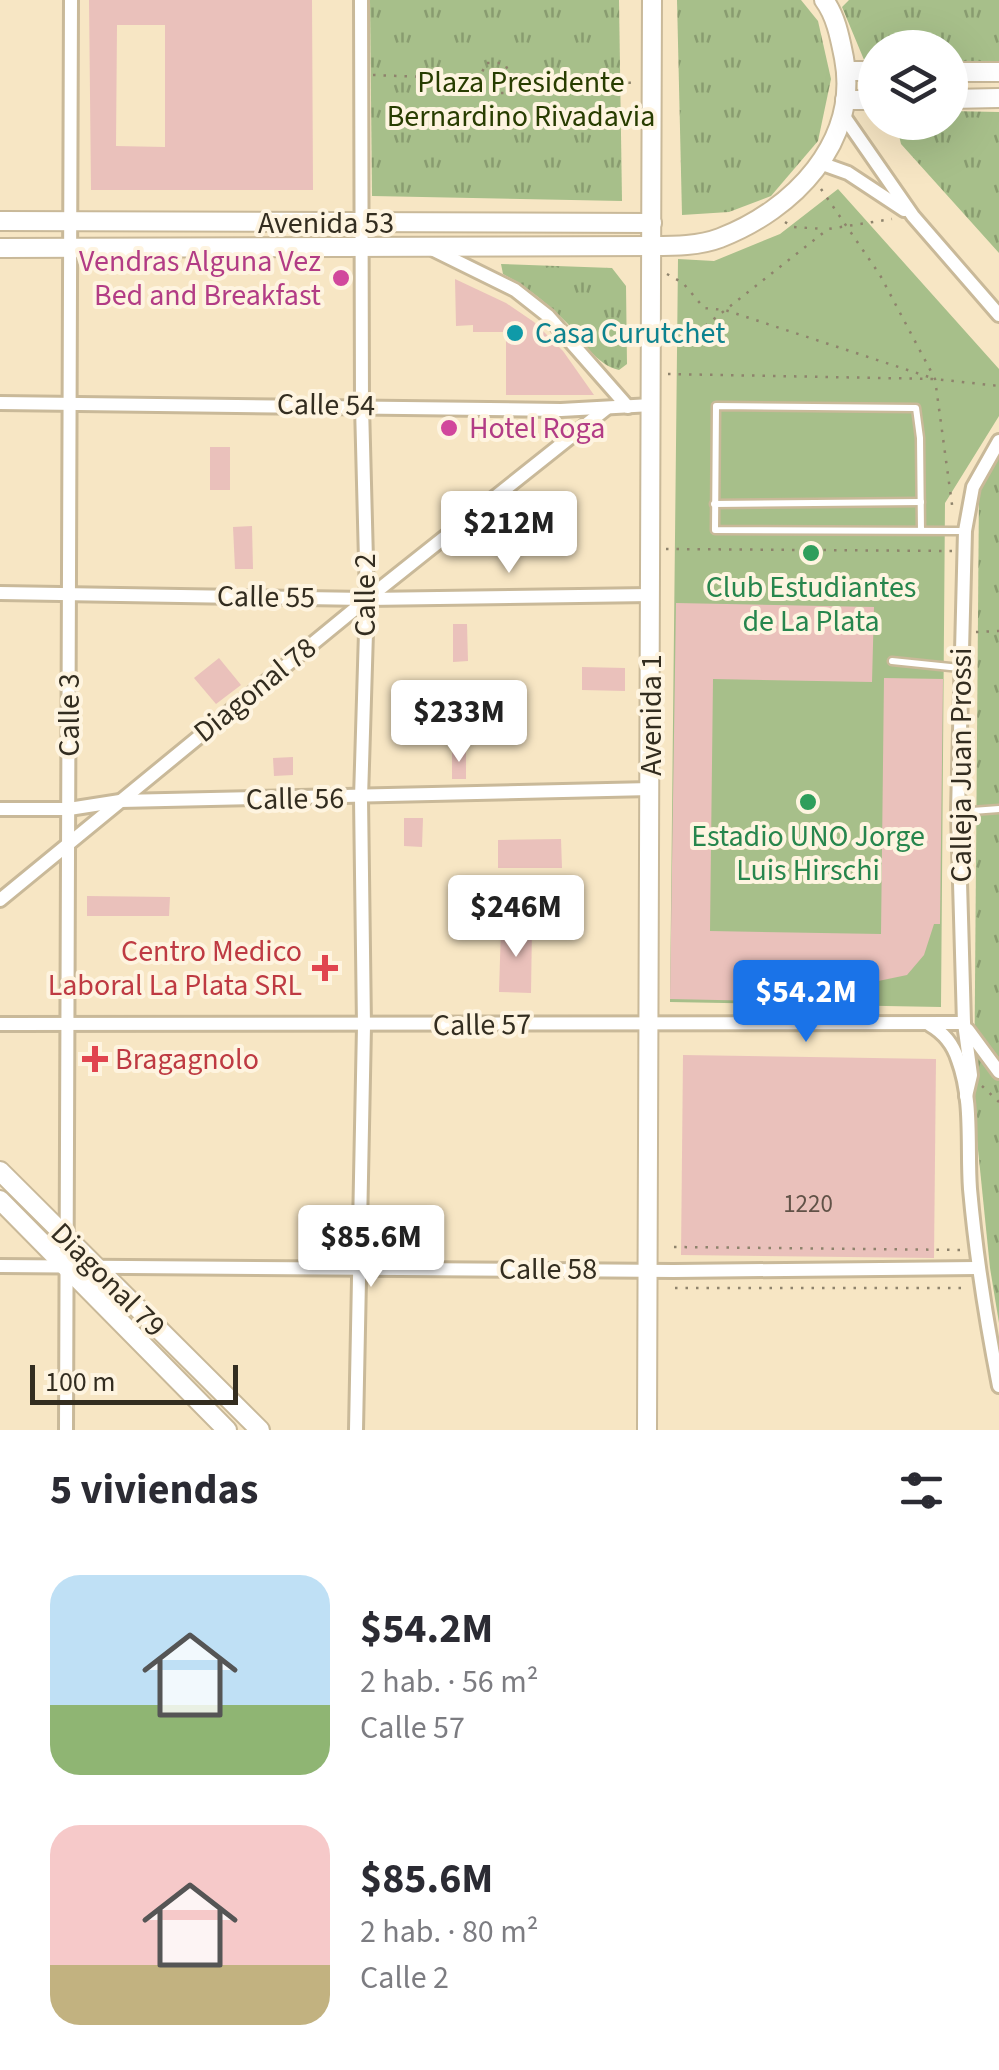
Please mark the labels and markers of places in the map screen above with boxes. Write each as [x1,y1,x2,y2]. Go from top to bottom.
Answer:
place label: Vendras Alguna Vez Bed and Breakfast [79,240,321,317]
marker: Vendras Alguna Vez Bed and Breakfast [330,267,352,289]
place label: Casa Curutchet [535,312,725,355]
marker: Casa Curutchet [504,322,526,344]
place label: Hotel Roga [469,407,605,450]
marker: Hotel Roga [438,417,460,439]
pin: $212M [439,491,579,576]
marker: Club Estudiantes de La Plata [800,542,822,564]
place label: Club Estudiantes de La Plata [706,566,916,643]
pin: $233M [389,680,529,765]
marker: Estadio UNO Jorge Luis Hirschi [797,791,819,813]
place label: Estadio UNO Jorge Luis Hirschi [691,815,925,892]
pin: $246M [446,875,586,960]
place label: Centro Medico Laboral La Plata SRL [48,930,302,1007]
marker: Centro Medico Laboral La Plata SRL [312,955,338,981]
pin: $54.2M [725,960,887,1045]
place label: Bragagnolo [115,1038,259,1081]
marker: Bragagnolo [84,1048,106,1070]
pin: $85.6M [290,1205,452,1290]

